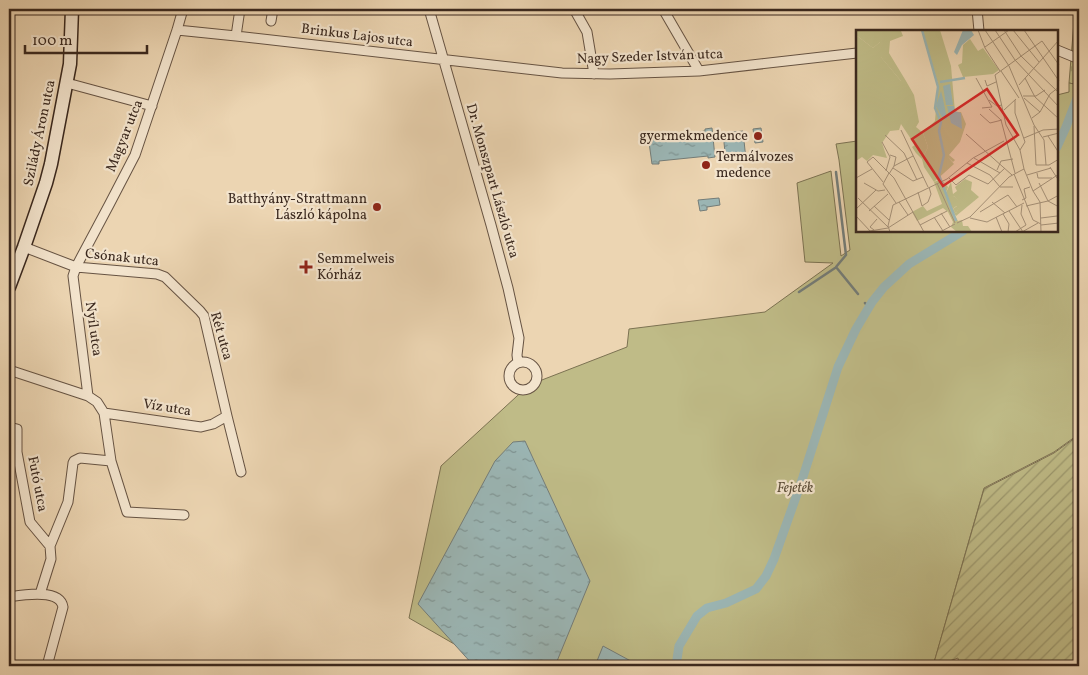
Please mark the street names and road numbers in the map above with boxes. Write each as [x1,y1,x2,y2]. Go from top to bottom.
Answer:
street label: Brinkus Lajos utca [300,20,414,52]
street label: Nagy Szeder István utca [577,45,723,69]
street label: Szilády Áron utca [19,78,61,188]
street label: Magyar utca [102,97,148,175]
street label: Dr. Monszpart László utca [461,102,523,261]
street label: Csónak utca [84,245,160,271]
street label: Nyíl utca [80,300,106,358]
street label: Rét utca [205,310,237,362]
street label: Víz utca [141,395,193,421]
street label: Futó utca [22,455,52,513]

